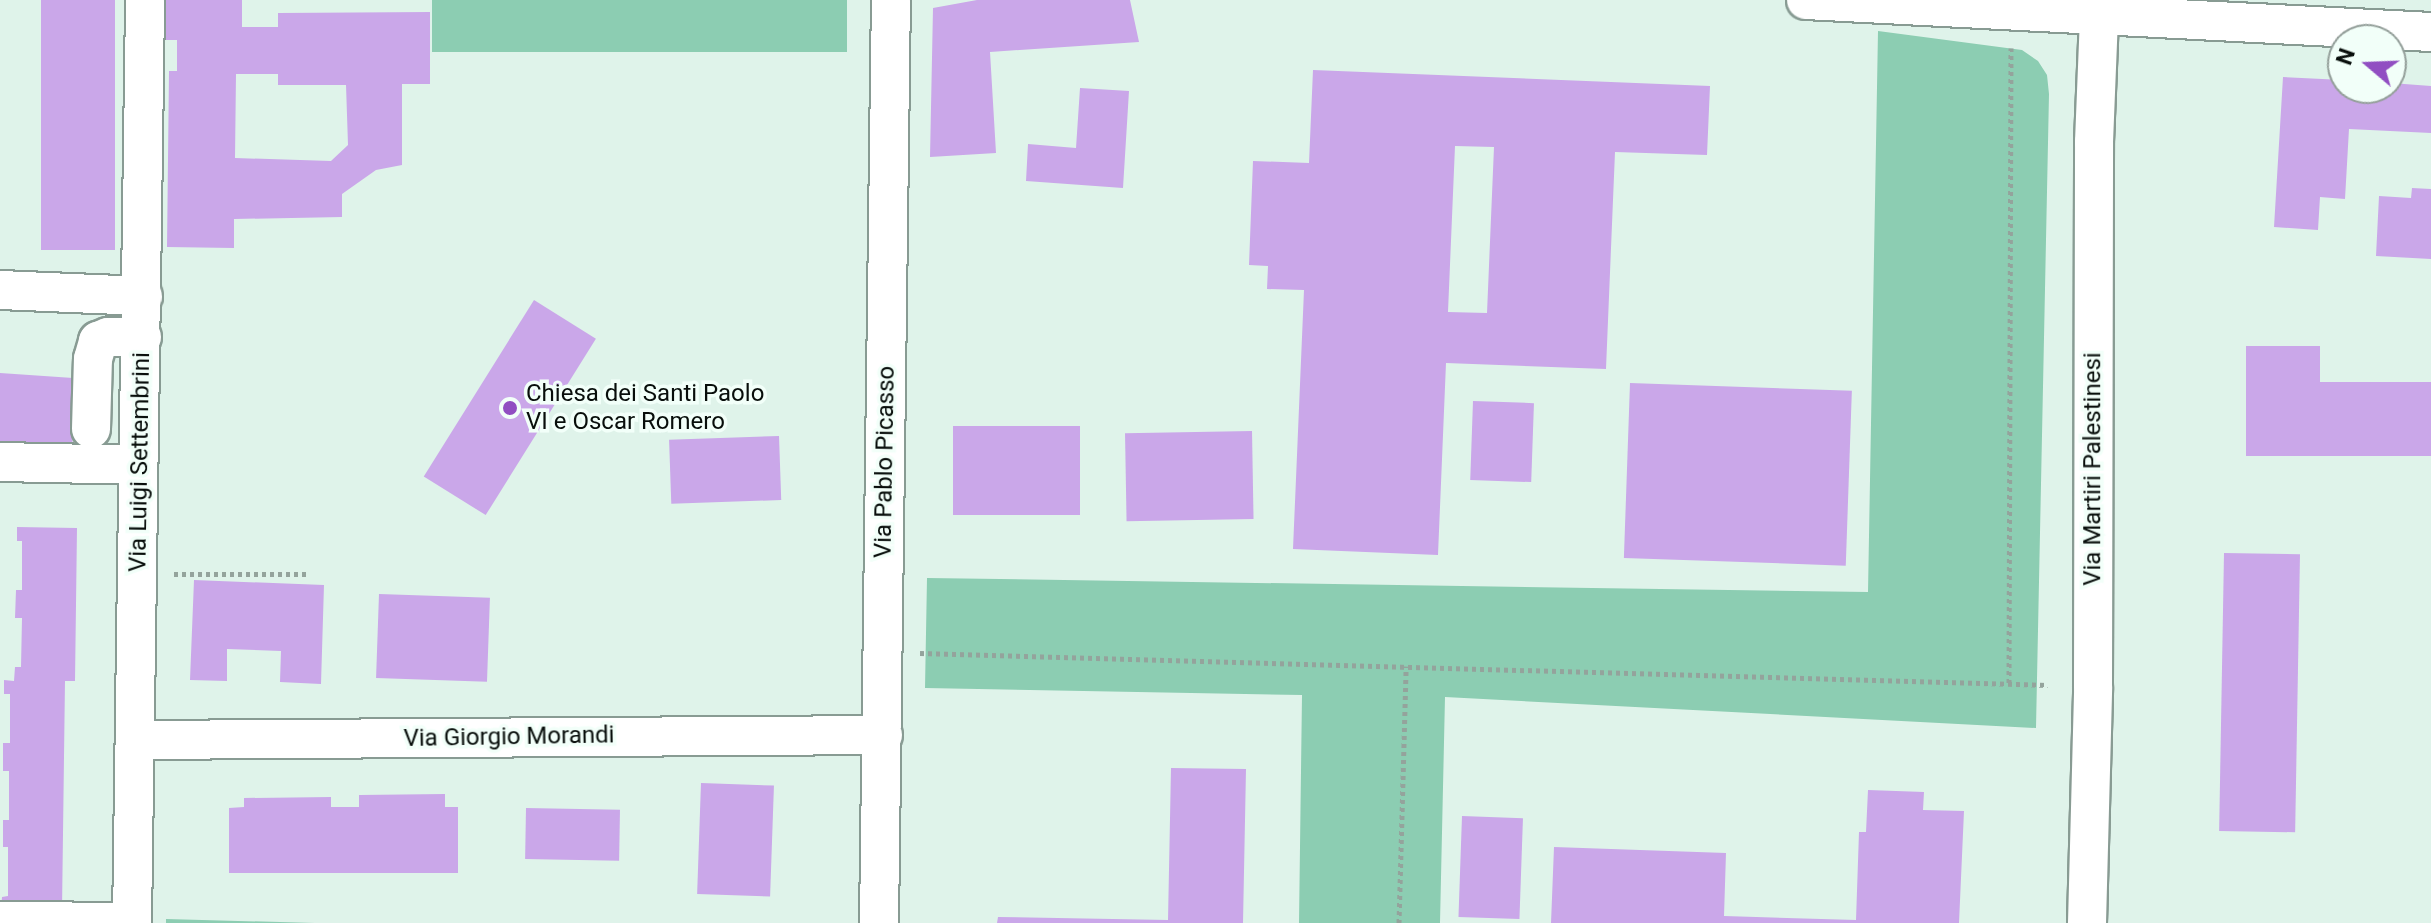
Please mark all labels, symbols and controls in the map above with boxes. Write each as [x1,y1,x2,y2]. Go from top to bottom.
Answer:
north arrow [2327,24,2407,104]
text: N [2331,45,2360,68]
street label: Via Luigi Settembrini [124,352,156,572]
street label: Via Martiri Palestinesi [2079,352,2107,586]
street label: Via Pablo Picasso [869,366,901,558]
place label: Chiesa dei Santi Paolo VI e Oscar Romero [526,380,764,436]
marker: Chiesa dei Santi Paolo VI e Oscar Romero [501,399,519,417]
street label: Via Giorgio Morandi [403,721,615,753]

